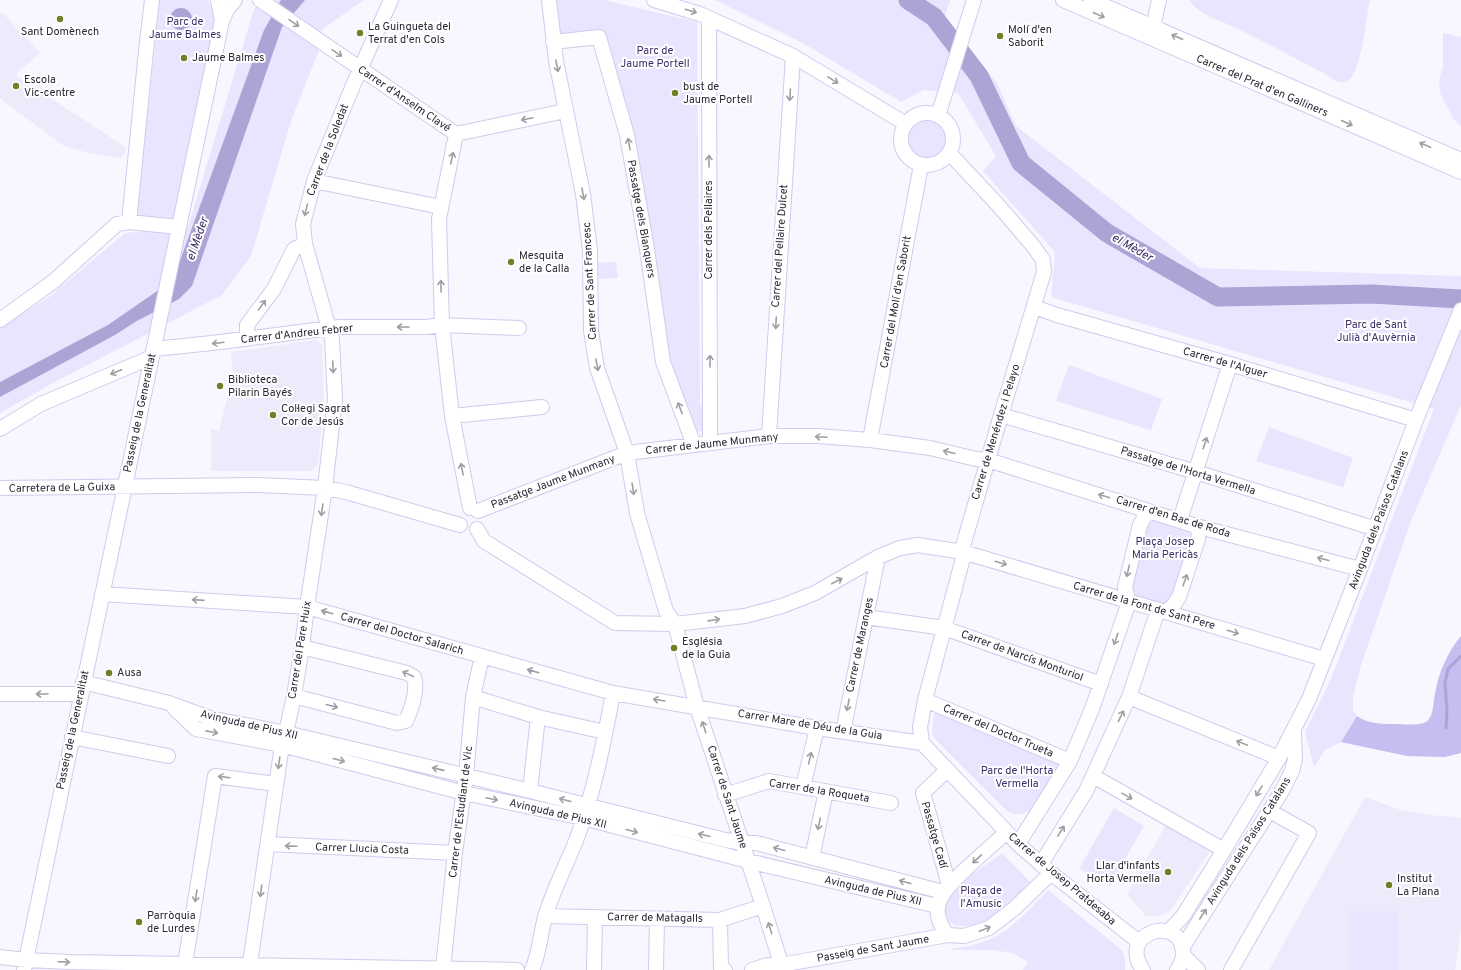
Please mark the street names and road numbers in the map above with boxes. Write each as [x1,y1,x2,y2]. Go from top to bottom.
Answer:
street label: Carrer del Prat d'en Galliners [1194,52,1330,120]
street label: Carrer d'Anselm Clavé [355,63,453,135]
street label: Carrer de la Soledat [304,102,352,198]
street label: Passatge dels Blanquers [624,159,658,279]
street label: Carrer dels Pellaires [702,180,716,280]
street label: Carrer del Pellaire Dulcet [769,184,791,308]
street label: Carrer de Sant Francesc [580,222,600,340]
street label: Carrer del Molí d'en Saborit [877,235,915,369]
street label: Carrer d'Andreu Febrer [240,321,355,347]
street label: Carrer de l'Alguer [1181,344,1269,382]
street label: Passeig de la Generalitat [121,352,159,474]
street label: Carrer de Menéndez i Pelayo [969,362,1023,502]
street label: Carrer de Jaume Munmany [645,430,779,458]
street label: Passatge de l'Horta Vermella [1119,444,1257,498]
street label: Avinguda dels Països Catalans [1346,448,1412,592]
street label: Passatge Jaume Munmany [489,452,617,512]
street label: Carretera de La Guixa [9,480,116,496]
street label: Carrer d'en Bac de Roda [1114,493,1232,541]
street label: Carrer de la Font de Sant Pere [1071,579,1217,633]
street label: Carrer de Maranges [843,596,877,694]
street label: Carrer del Pare Huix [285,600,315,700]
street label: Carrer del Doctor Salarich [339,610,465,658]
street label: Carrer de Narcís Monturiol [959,627,1085,685]
street label: Passeig de la Generalitat [54,669,92,791]
street label: Carrer del Doctor Trueta [941,701,1056,761]
street label: Avinguda de Pius XII [199,707,299,743]
street label: Carrer Mare de Déu de la Guia [737,707,883,743]
street label: Carrer de Sant Jaume [704,744,750,850]
street label: Carrer de l'Estudiant de Vic [446,745,476,879]
street label: Avinguda dels Països Catalans [1204,774,1294,908]
street label: Carrer de la Roqueta [768,776,870,806]
street label: Avinguda de Pius XII [508,796,608,832]
street label: Passatge Cadí [918,800,951,871]
street label: Carrer de Josep Pratdesaba [1005,830,1119,928]
street label: Carrer Llucia Costa [315,840,409,858]
street label: Avinguda de Pius XII [823,873,923,909]
street label: Carrer de Matagalls [607,910,703,926]
street label: Passeig de Sant Jaume [816,932,930,966]

